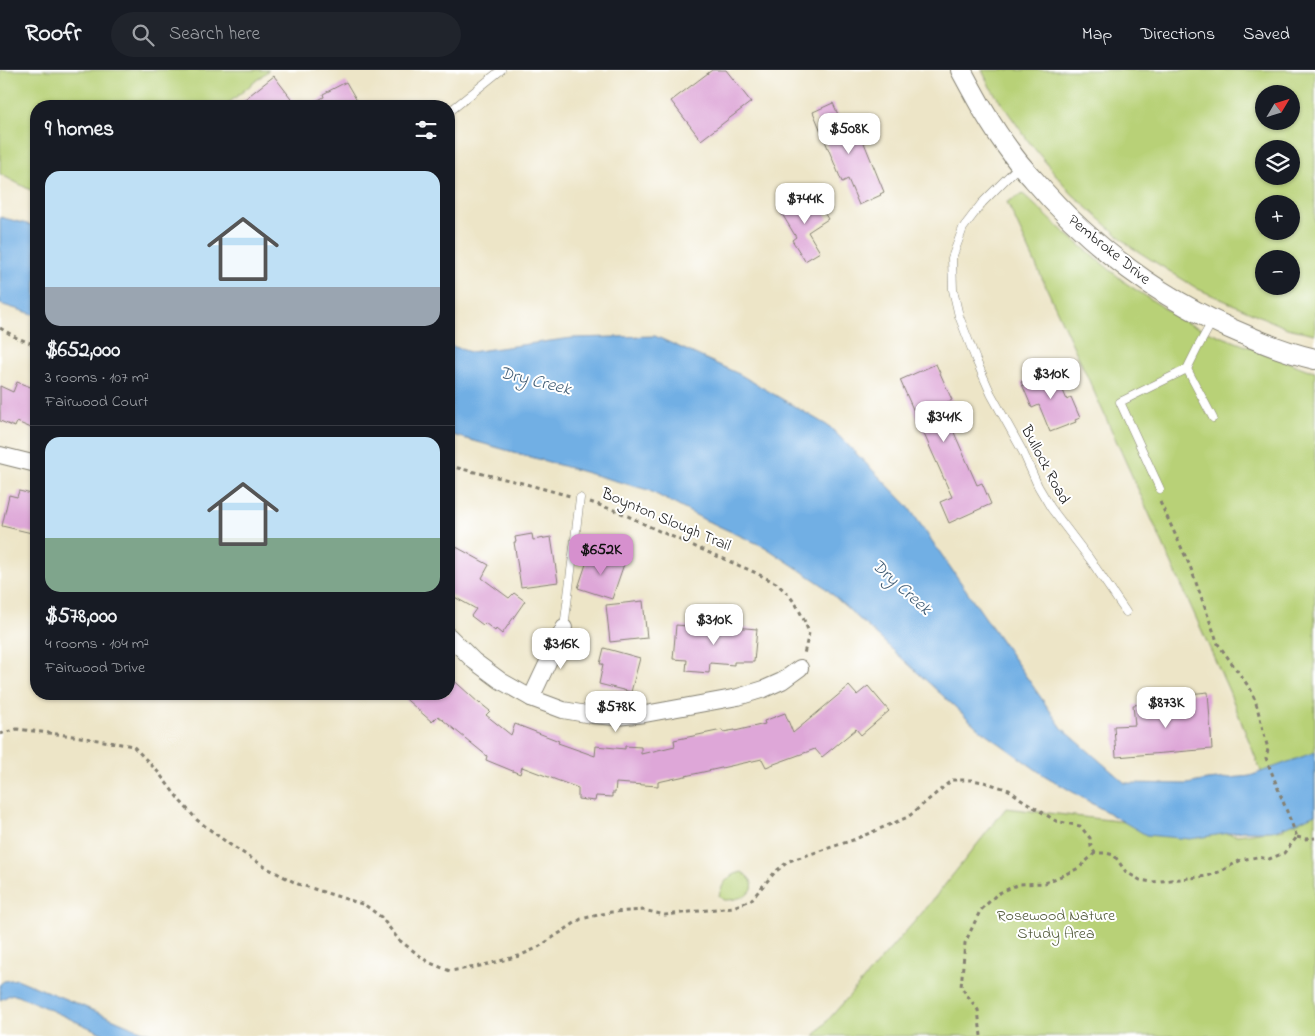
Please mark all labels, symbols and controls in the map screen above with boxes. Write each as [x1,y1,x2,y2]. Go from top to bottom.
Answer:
search box [111,12,461,57]
text: Roofr [25,17,81,52]
icon: search [129,21,157,49]
text: Search here [169,21,260,48]
text: Map [1082,22,1112,48]
text: Directions [1140,22,1215,48]
text: Saved [1243,22,1290,48]
north arrow [1255,85,1300,130]
map controls [1255,85,1300,295]
pin: $508K [814,112,884,155]
text: 9 homes [45,115,114,145]
icon: filters [412,116,440,144]
text: $508K [829,117,869,141]
button: layers [1255,140,1300,185]
pin: $744K [770,182,840,225]
text: $744K [786,187,824,211]
button: + [1255,195,1300,240]
icon: home [198,204,288,294]
street label: Pembroke Drive [1062,209,1156,292]
button: − [1255,250,1300,295]
text: $652,000 [45,336,120,366]
pin: $310K [1016,358,1086,400]
water label: Dry Creek [497,361,575,404]
text: $310K [1033,362,1069,386]
text: 3 rooms · 107 m² [45,366,149,390]
text: Fairwood Court [45,390,148,414]
pin: $341K [909,400,979,443]
text: $341K [926,405,962,429]
street label: Bullock Road [1014,420,1076,509]
icon: home [198,469,288,559]
street label: Boynton Slough Trail [597,482,735,558]
pin: $652K [566,534,636,576]
text: $652K [580,538,622,562]
water label: Dry Creek [865,554,938,623]
text: $578,000 [45,602,117,632]
pin: $310K [679,604,749,646]
text: $310K [696,608,732,632]
pin: $316K [526,628,596,670]
text: 4 rooms · 104 m² [45,632,149,656]
text: $316K [543,632,579,656]
text: Fairwood Drive [45,656,145,680]
pin: $873K [1131,686,1201,729]
pin: $578K [581,690,651,733]
text: $873K [1148,691,1184,715]
text: $578K [596,695,636,719]
park label: Rosewood Nature Study Area [997,904,1116,946]

